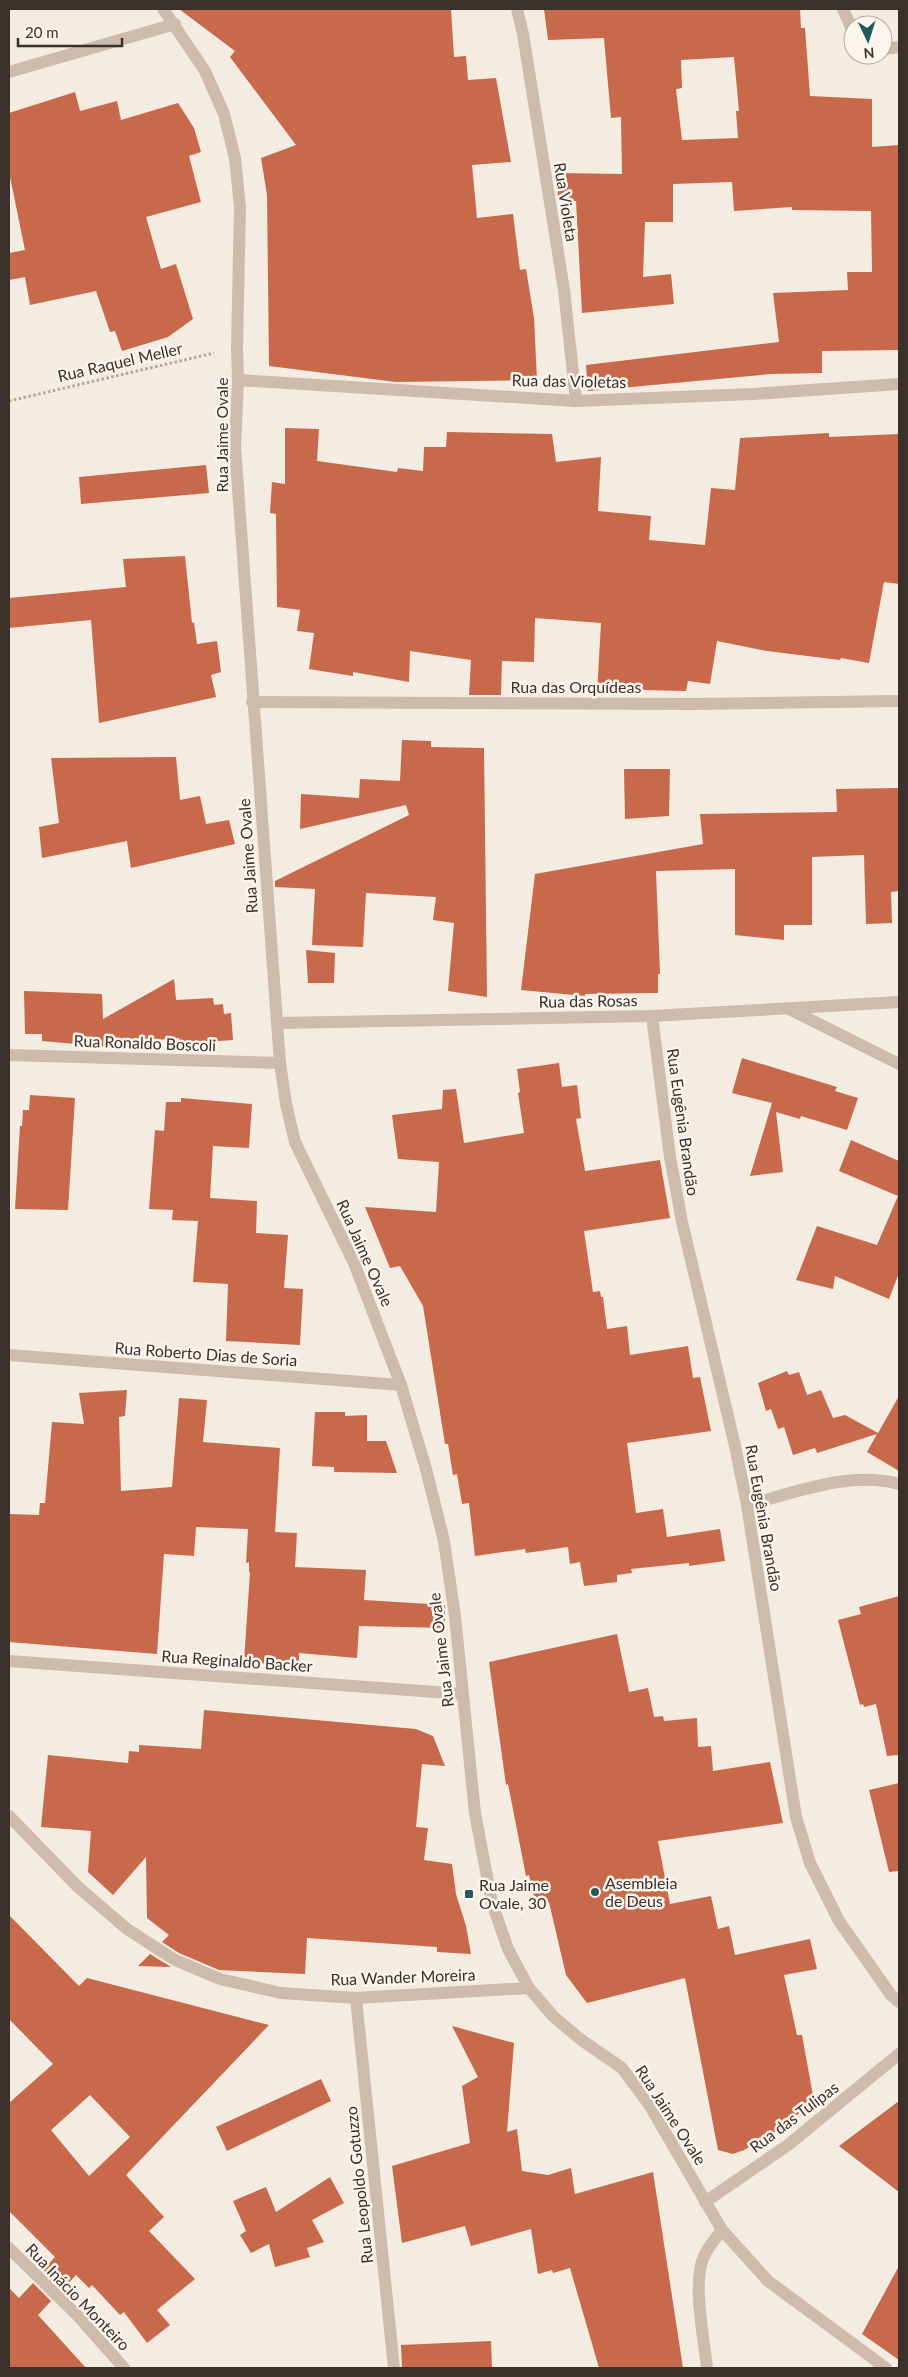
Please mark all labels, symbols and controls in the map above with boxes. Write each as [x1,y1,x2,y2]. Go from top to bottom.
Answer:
scale bar [18,15,121,47]
north arrow [843,15,893,65]
text: 20 m [25,23,59,41]
text: N [863,45,875,62]
street label: Rua Violeta [551,161,582,243]
street label: Rua Raquel Meller [56,338,184,385]
street label: Rua das Violetas [512,370,627,391]
street label: Rua Jaime Ovale [212,377,231,493]
street label: Rua das Orquídeas [511,677,641,696]
street label: Rua Jaime Ovale [234,798,261,914]
street label: Rua das Rosas [538,990,638,1011]
street label: Rua Ronaldo Boscoli [74,1031,217,1054]
street label: Rua Eugênia Brandão [664,1047,703,1197]
street label: Rua Jaime Ovale [333,1196,398,1309]
street label: Rua Roberto Dias de Soria [114,1338,298,1369]
street label: Rua Eugênia Brandão [742,1443,787,1593]
street label: Rua Jaime Ovale [424,1592,457,1708]
street label: Rua Reginaldo Backer [161,1646,313,1675]
place label: Asembleia de Deus [605,1873,677,1910]
place label: Rua Jaime Ovale, 30 [479,1875,549,1912]
marker: Asembleia de Deus [589,1886,601,1898]
marker: Rua Jaime Ovale, 30 [463,1888,475,1900]
street label: Rua Wander Moreira [330,1964,476,1989]
street label: Rua Jaime Ovale [632,2061,711,2168]
street label: Rua das Tulipas [746,2077,842,2156]
street label: Rua Leopoldo Gotuzzo [341,2105,376,2265]
street label: Rua Inácio Monteiro [22,2239,134,2354]

